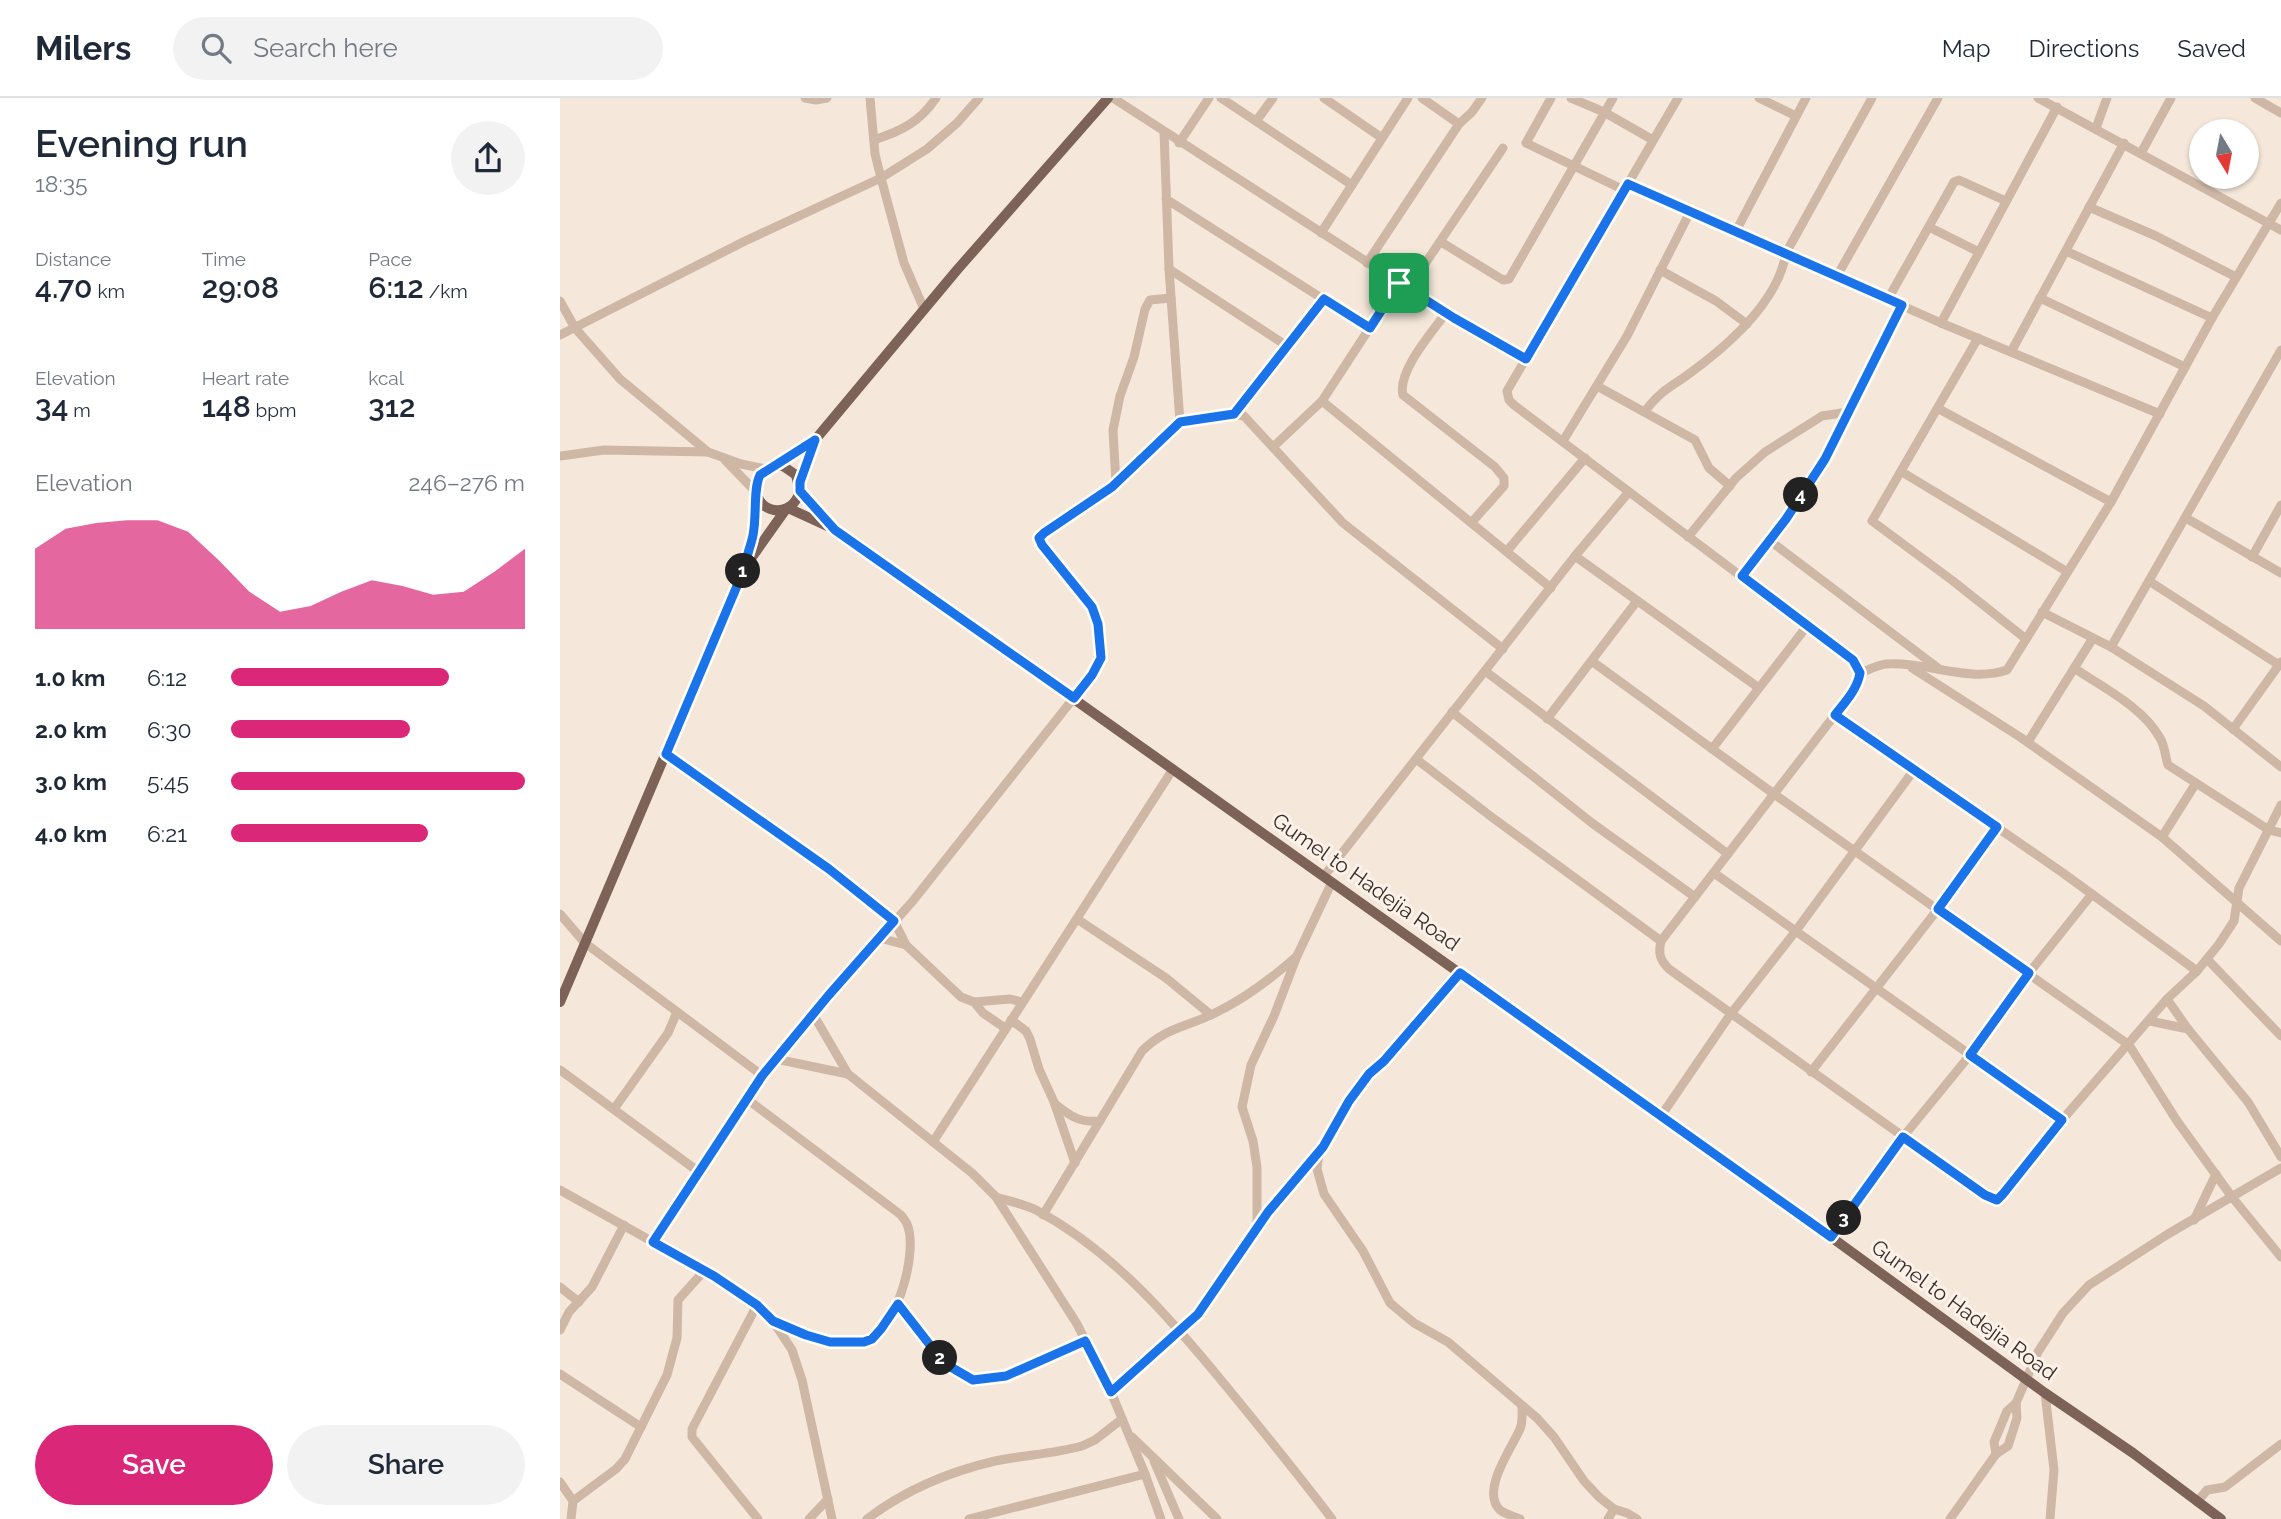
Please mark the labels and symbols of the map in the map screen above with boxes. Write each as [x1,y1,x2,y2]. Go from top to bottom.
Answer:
north arrow [2189,119,2259,189]
pin [1369,253,1429,313]
pin: 4 [1784,478,1818,512]
pin: 1 [726,554,760,588]
street label: Gumel to Hadejia Road [1268,807,1465,956]
pin: 3 [1826,1200,1862,1236]
street label: Gumel to Hadejia Road [1867,1234,2062,1385]
pin: 2 [922,1340,958,1376]

